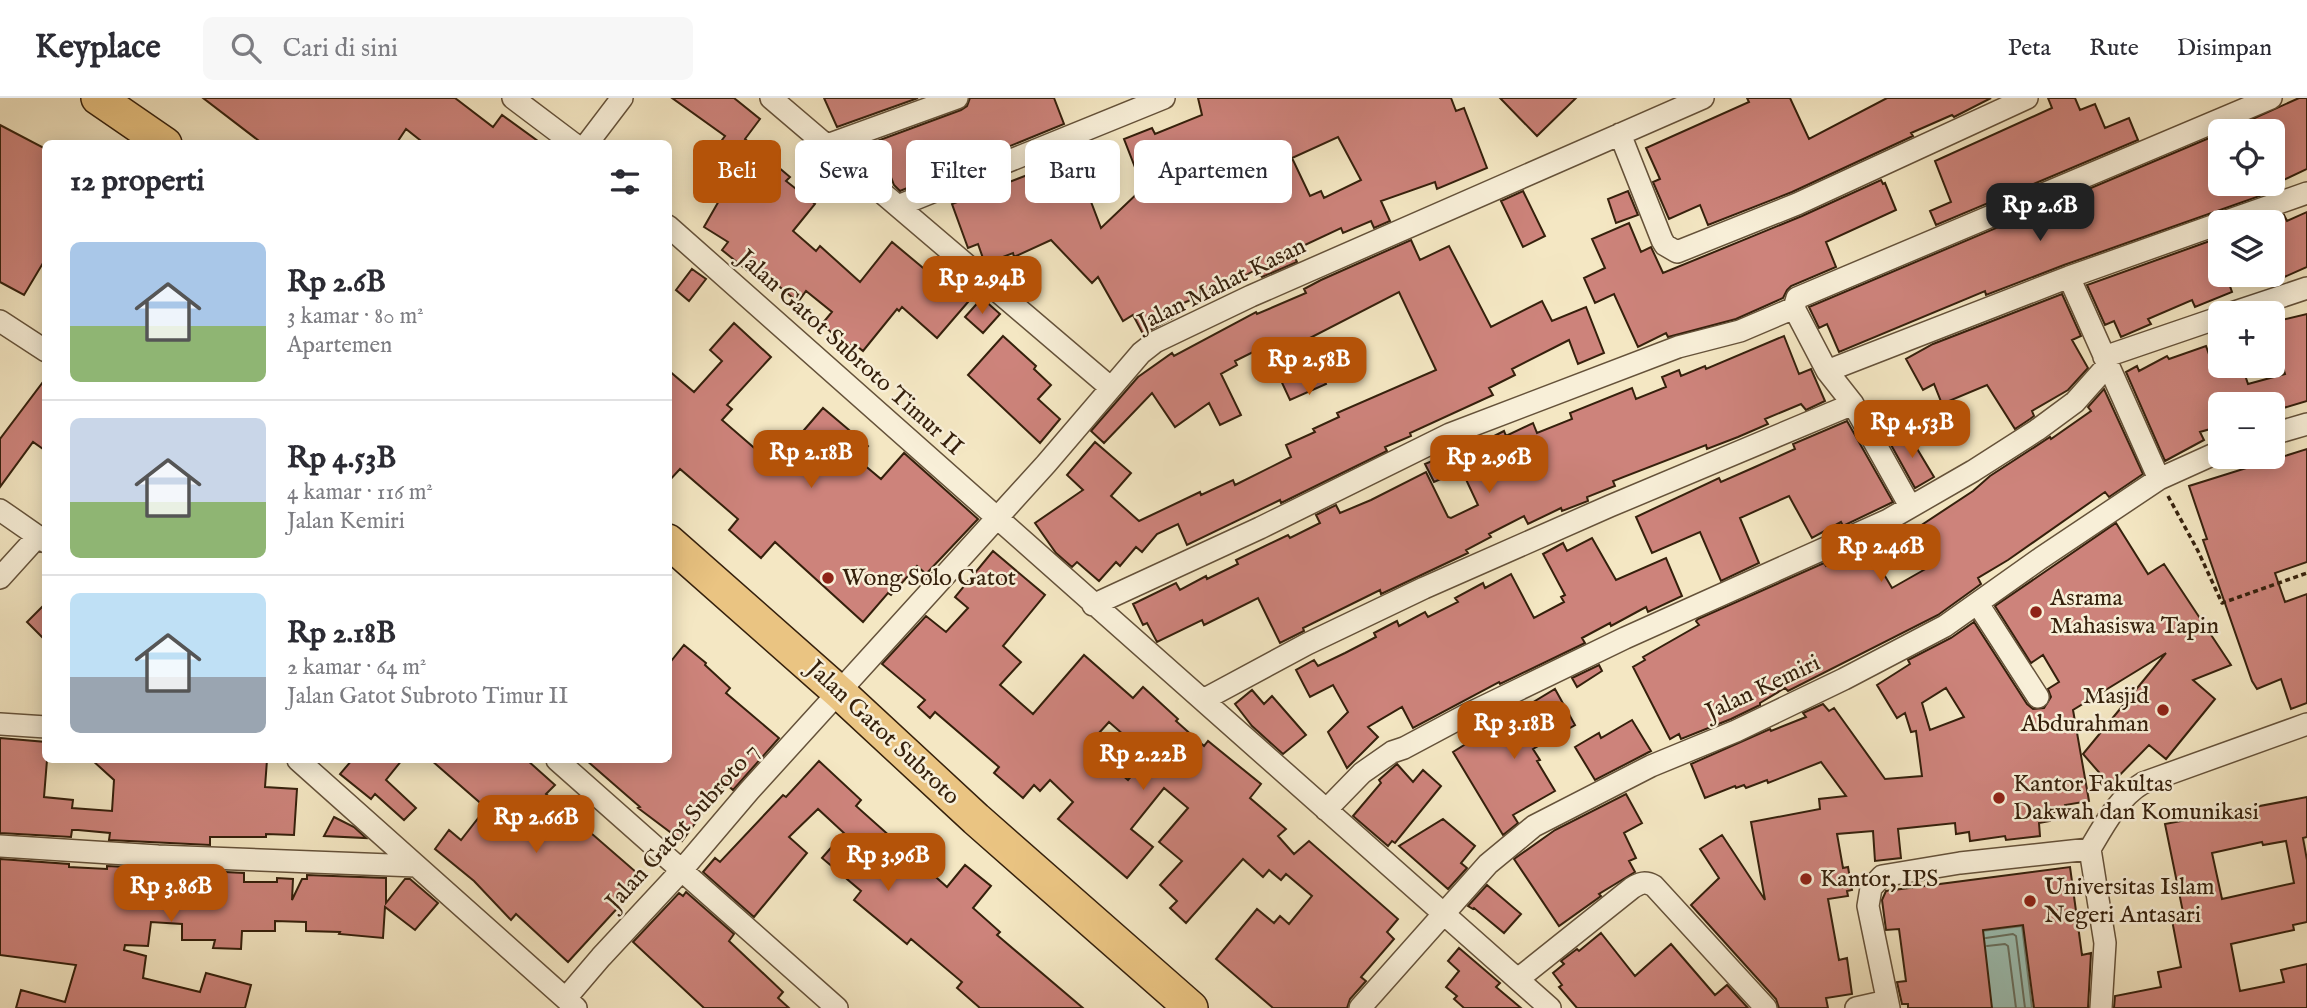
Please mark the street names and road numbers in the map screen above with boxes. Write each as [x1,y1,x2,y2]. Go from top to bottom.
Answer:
street label: Jalan Mahat Kasan [1130,231,1311,340]
street label: Jalan Gatot Subroto Timur II [728,241,969,463]
street label: Jalan Kemiri [1698,648,1825,729]
street label: Jalan Gatot Subroto [798,652,966,812]
street label: Jalan Gatot Subroto 7 [597,737,767,920]

